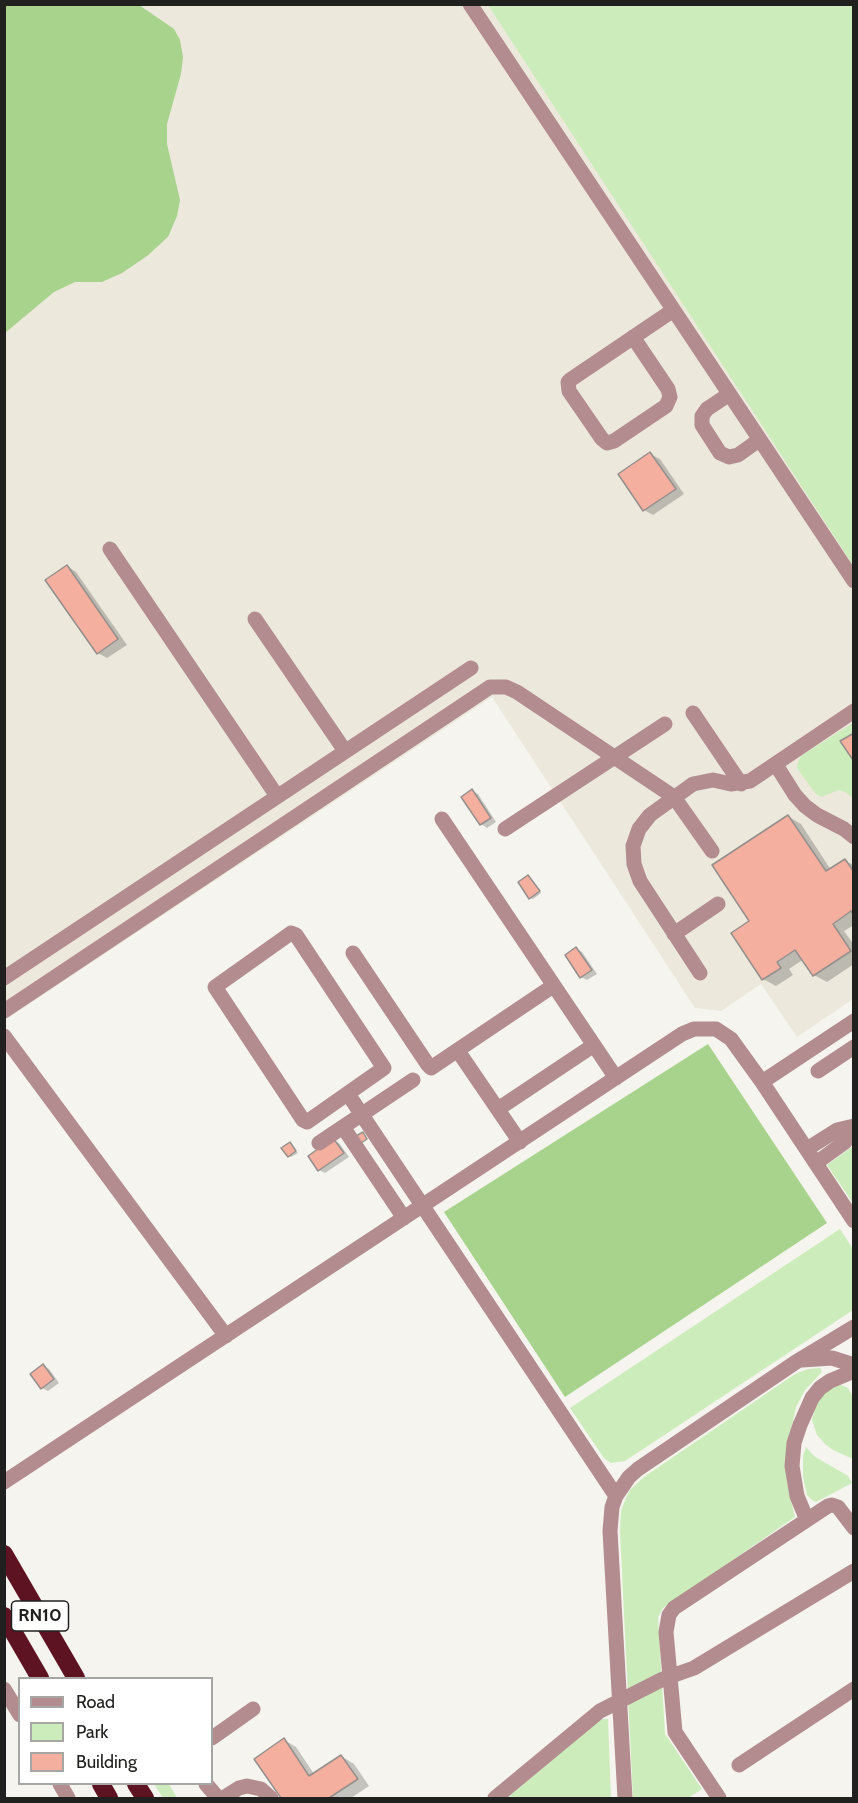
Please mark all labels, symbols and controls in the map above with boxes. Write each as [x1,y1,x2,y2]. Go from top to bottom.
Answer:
road number: RN10 [12,1601,68,1631]
legend [18,1677,213,1785]
text: Road [76,1691,115,1713]
text: Park [76,1721,108,1743]
text: Building [76,1751,137,1773]

